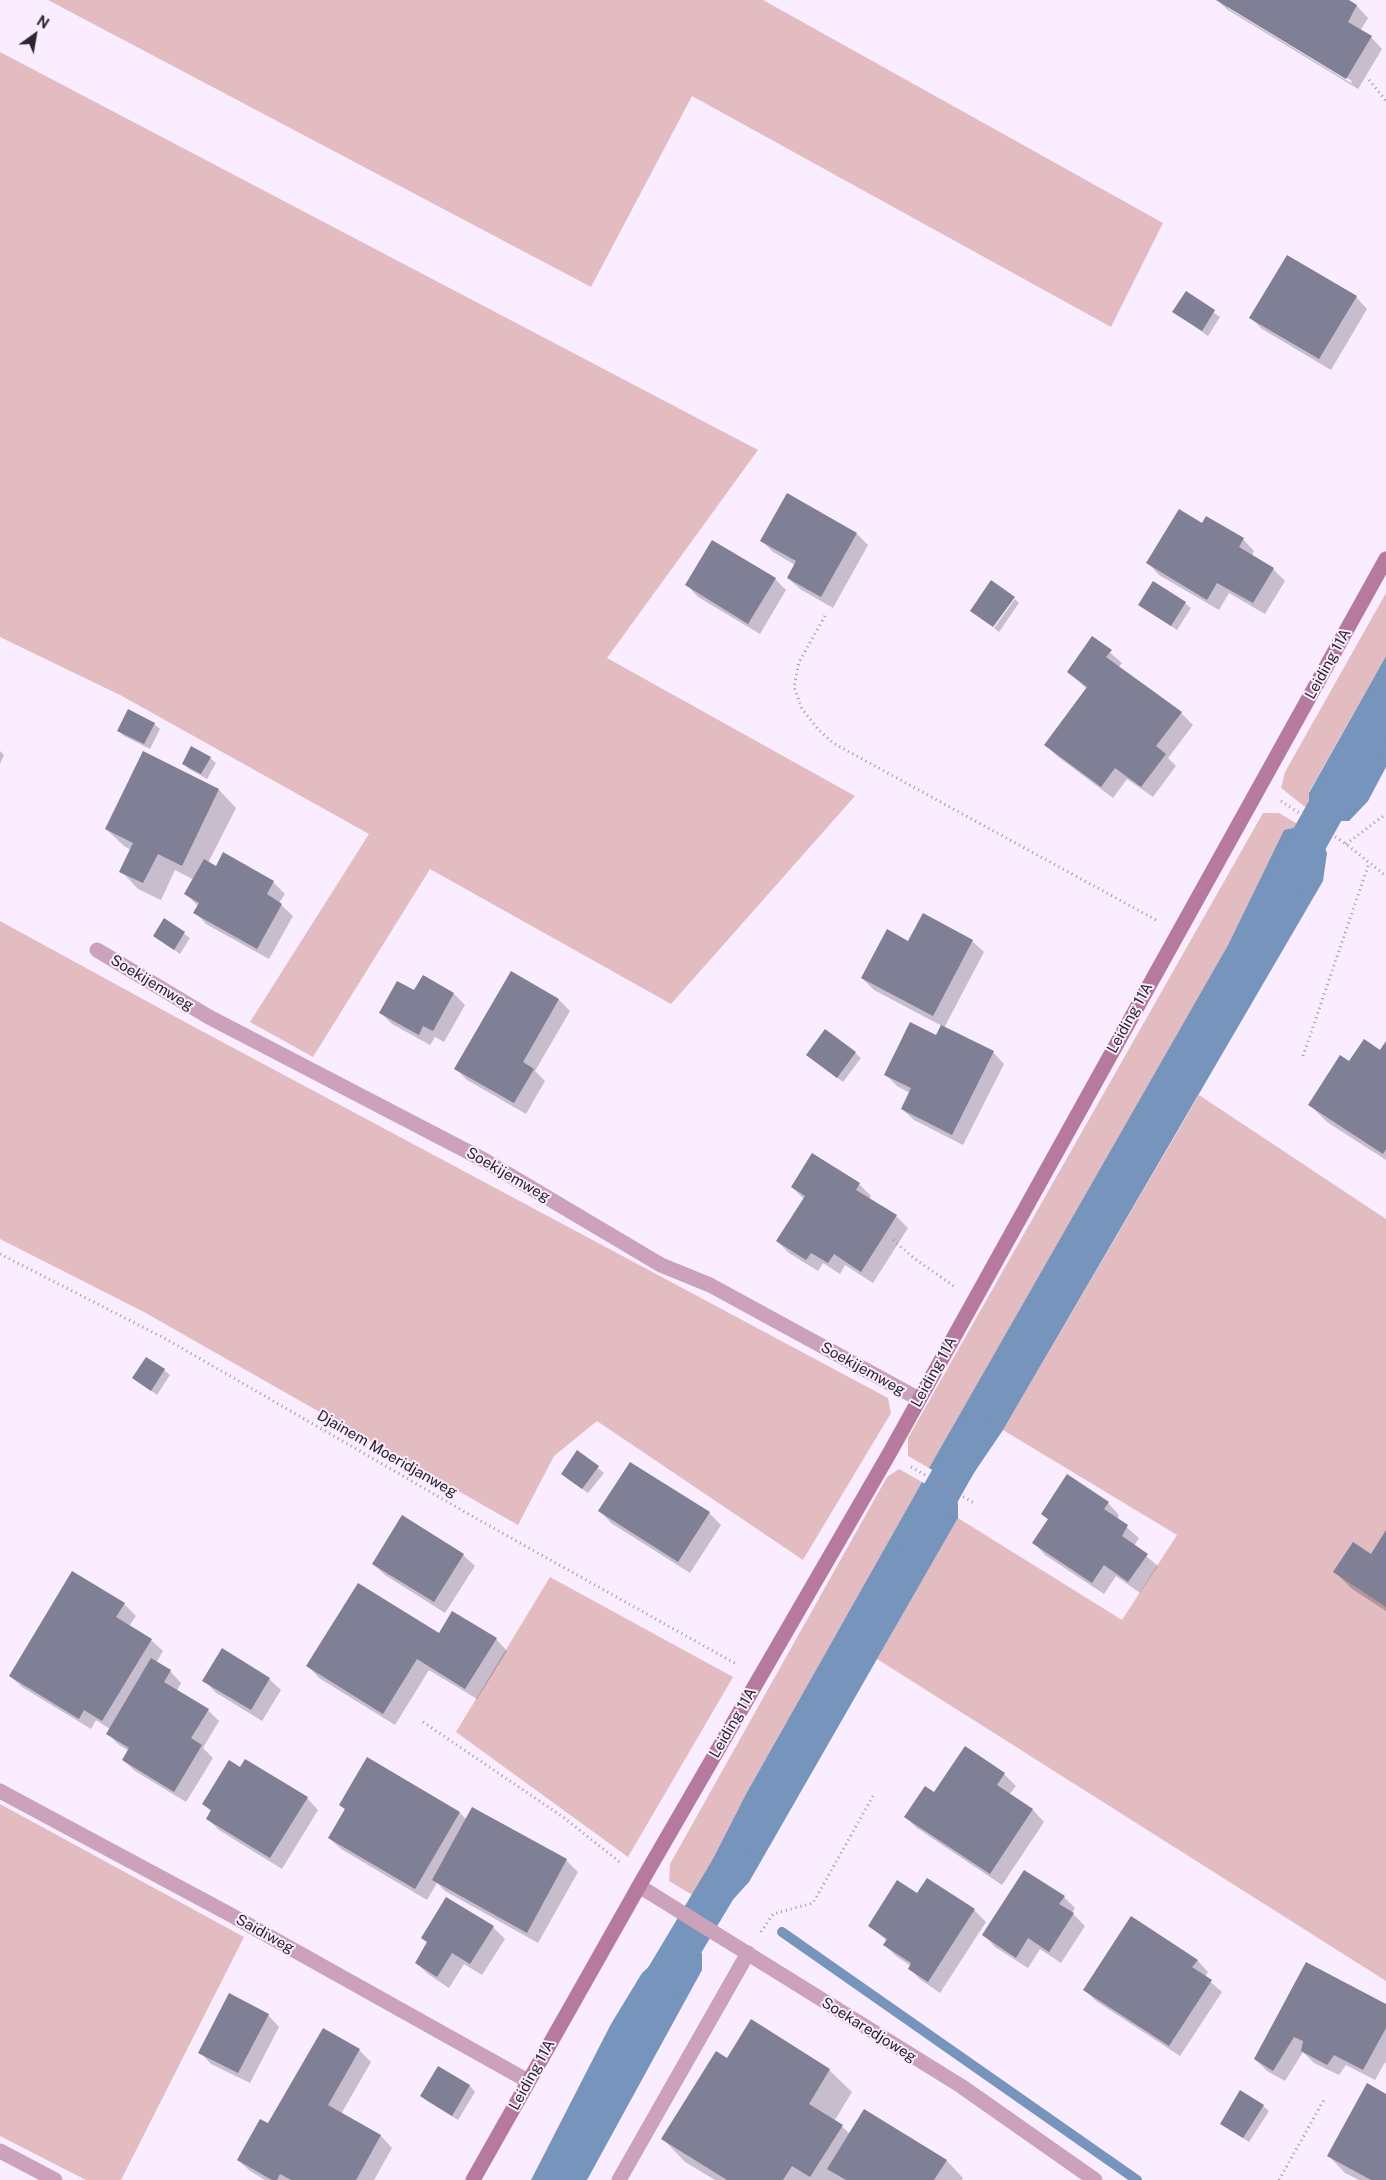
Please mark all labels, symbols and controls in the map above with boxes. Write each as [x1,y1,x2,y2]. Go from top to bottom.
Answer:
north arrow [10,10,60,60]
text: N [34,13,52,32]
street label: Leiding 11A [1301,626,1355,702]
street label: Soekijemweg [107,951,197,1015]
street label: Leiding 11A [1103,980,1157,1056]
street label: Soekijemweg [463,1144,553,1206]
street label: Leiding 11A [907,1334,961,1410]
street label: Soekijemweg [818,1338,908,1400]
street label: Djainem Moeridjanweg [314,1406,460,1502]
street label: Leiding 11A [706,1685,760,1761]
street label: Saidiweg [233,1911,297,1957]
street label: Soekaredjoweg [818,1994,920,2066]
street label: Leiding 11A [505,2037,559,2113]

